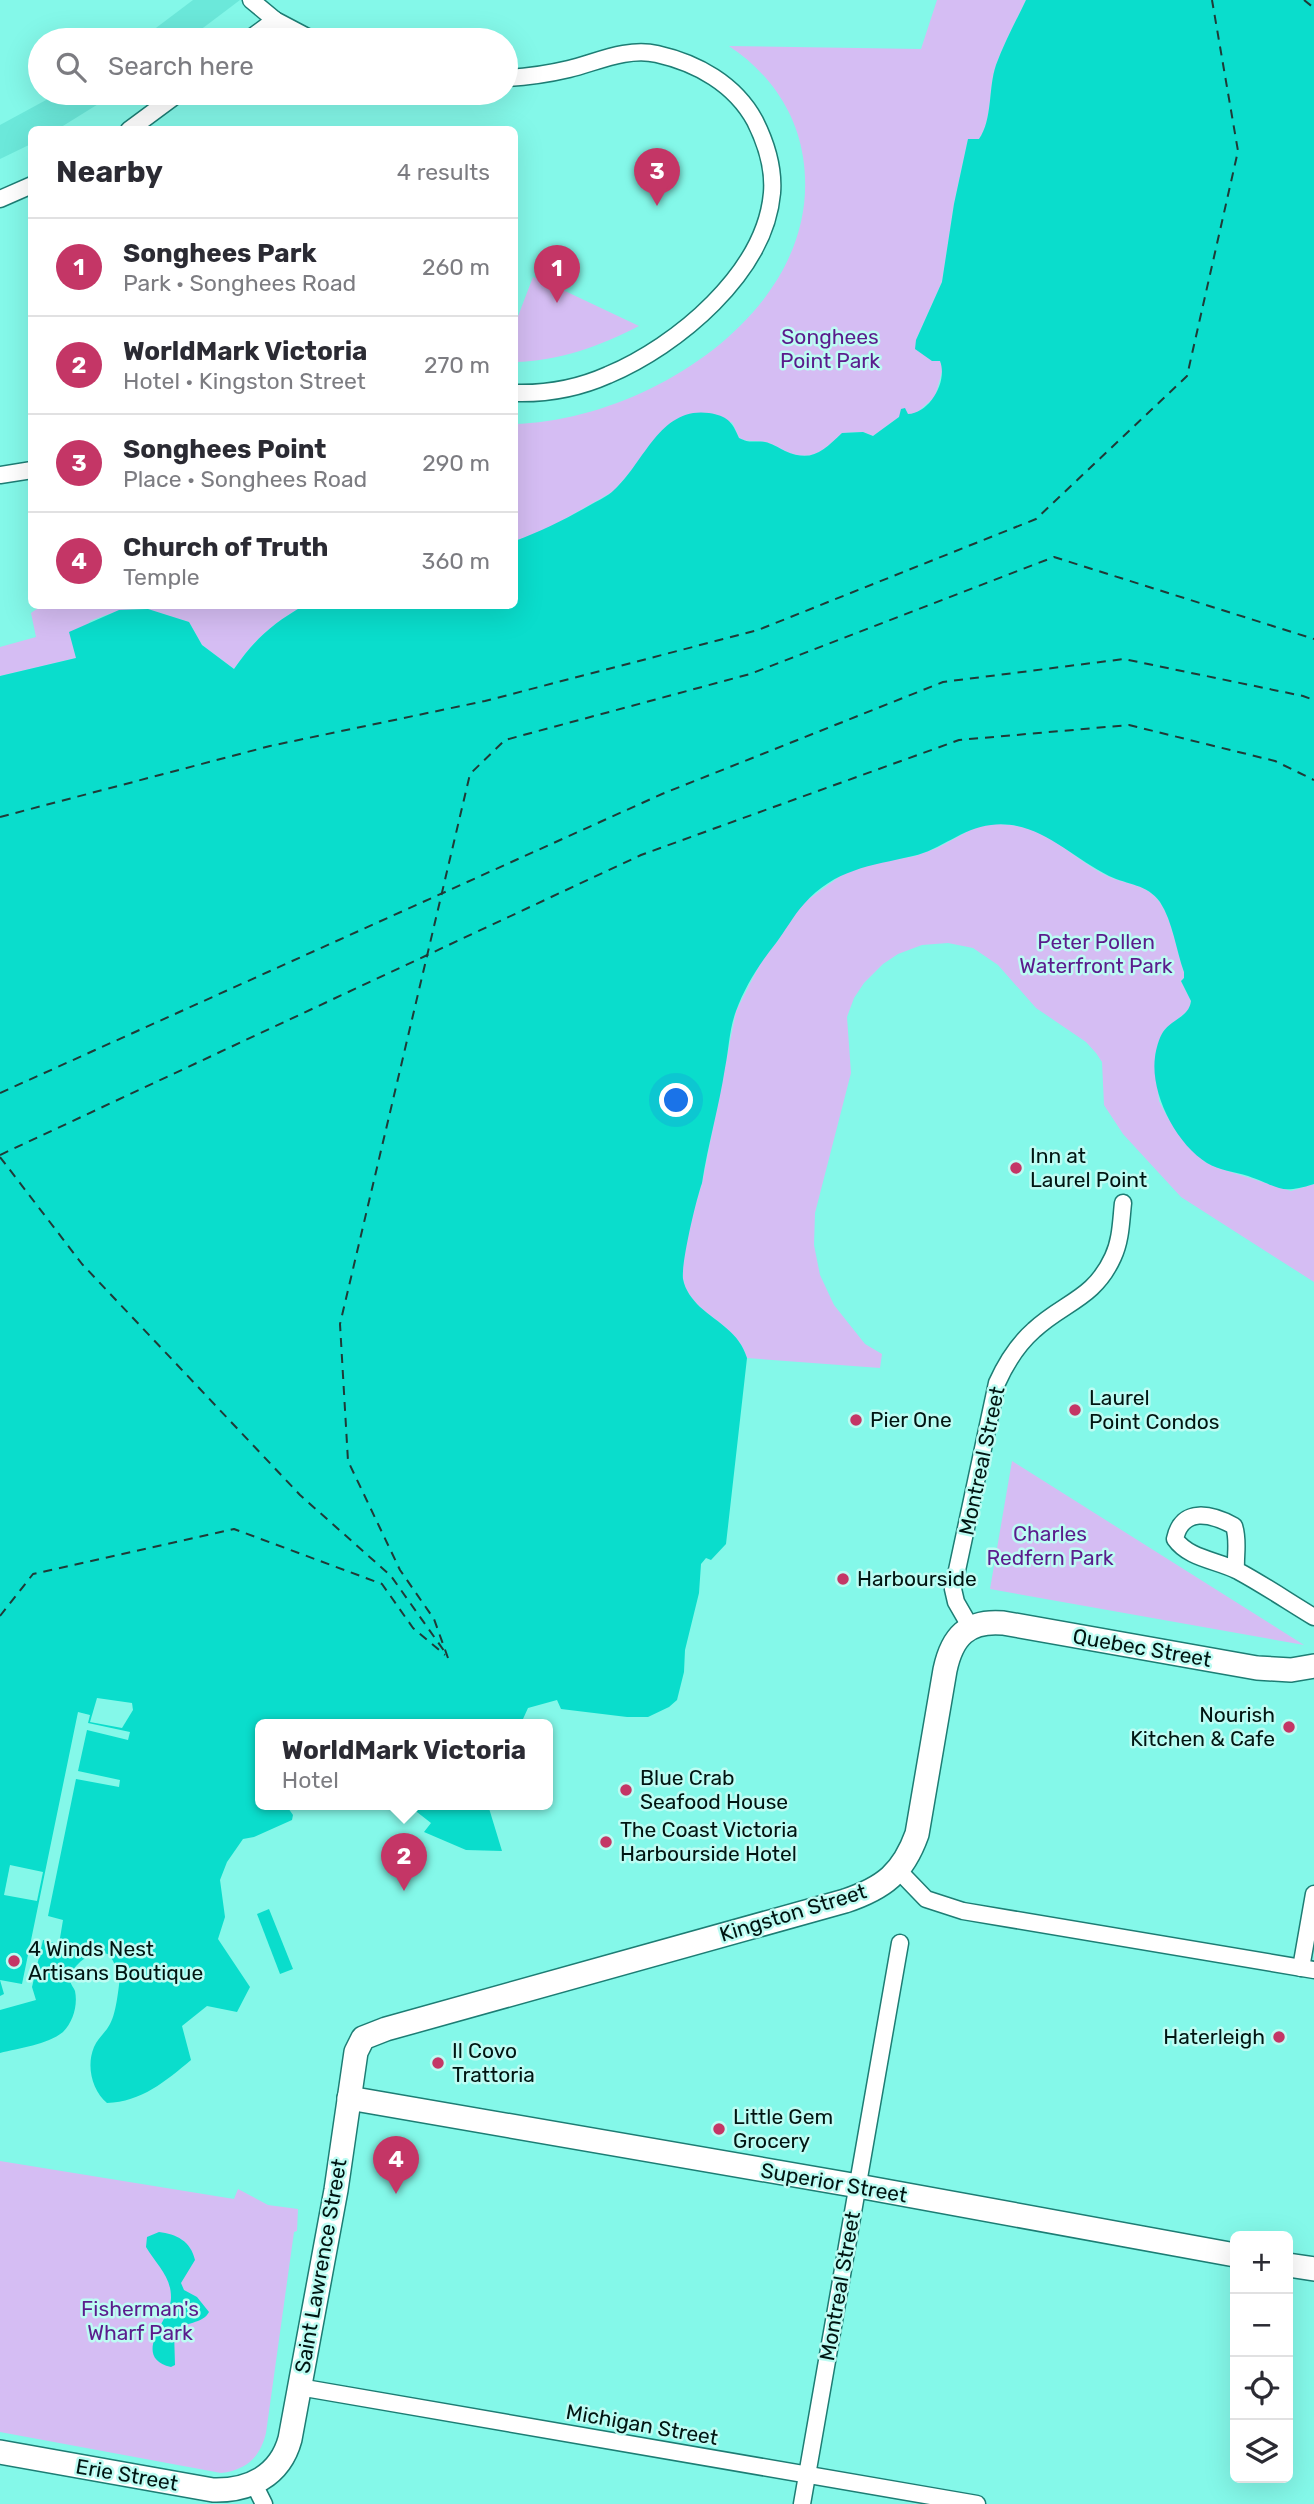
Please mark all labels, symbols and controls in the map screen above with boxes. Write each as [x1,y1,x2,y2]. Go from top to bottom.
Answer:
search box [28,28,518,105]
icon: search [52,48,90,86]
text: Search here [108,51,254,82]
pin: 3 [634,148,680,206]
text: Nearby [56,154,163,190]
text: 4 results [397,158,490,186]
text: Songhees Park [123,238,317,269]
pin: 1 [534,245,580,303]
text: 1 [73,253,85,281]
text: 260 m [422,253,490,281]
text: Park · Songhees Road [123,269,356,297]
park label: Songhees Point Park [780,324,880,373]
text: WorldMark Victoria [123,336,367,367]
text: 2 [72,351,86,379]
text: 270 m [424,351,490,379]
text: Hotel · Kingston Street [123,367,366,395]
text: Songhees Point [123,434,326,465]
text: 3 [71,449,87,477]
text: 290 m [422,449,490,477]
text: Place · Songhees Road [123,465,367,493]
text: Church of Truth [123,532,329,563]
text: 4 [71,547,87,575]
text: 360 m [422,547,490,575]
text: Temple [123,563,200,591]
park label: Peter Pollen Waterfront Park [1019,929,1173,978]
your location [659,1083,693,1117]
place label: Inn at Laurel Point [1030,1143,1147,1192]
marker: Inn at Laurel Point [1008,1160,1024,1176]
street label: Montreal Street [954,1384,1009,1538]
place label: Laurel Point Condos [1089,1385,1219,1434]
marker: Laurel Point Condos [1067,1402,1083,1418]
place label: Pier One [870,1407,952,1432]
marker: Pier One [848,1412,864,1428]
park label: Charles Redfern Park [986,1521,1114,1570]
place label: Harbourside [857,1566,977,1591]
marker: Harbourside [835,1571,851,1587]
street label: Quebec Street [1071,1623,1213,1672]
place label: Nourish Kitchen & Cafe [1130,1702,1275,1751]
popup [255,1719,553,1810]
marker: Nourish Kitchen & Cafe [1281,1719,1297,1735]
text: WorldMark Victoria [282,1735,526,1766]
place label: Blue Crab Seafood House [640,1765,788,1814]
text: Hotel [282,1766,339,1794]
marker: Blue Crab Seafood House [618,1782,634,1798]
place label: The Coast Victoria Harbourside Hotel [620,1817,798,1866]
pin: 2 [381,1833,427,1891]
marker: The Coast Victoria Harbourside Hotel [598,1834,614,1850]
street label: Kingston Street [716,1878,869,1947]
place label: 4 Winds Nest Artisans Boutique [28,1936,203,1985]
marker: 4 Winds Nest Artisans Boutique [6,1953,22,1969]
place label: Haterleigh [1163,2024,1265,2049]
marker: Haterleigh [1271,2029,1287,2045]
place label: Il Covo Trattoria [452,2038,535,2087]
marker: Il Covo Trattoria [430,2055,446,2071]
place label: Little Gem Grocery [733,2104,833,2153]
marker: Little Gem Grocery [711,2121,727,2137]
pin: 4 [373,2136,419,2194]
street label: Saint Lawrence Street [289,2157,352,2375]
street label: Superior Street [759,2157,909,2208]
street label: Montreal Street [814,2209,865,2363]
map controls [1230,2231,1293,2483]
button: + [1230,2231,1293,2294]
button: − [1230,2294,1293,2357]
park label: Fisherman's Wharf Park [81,2296,199,2345]
button: locate [1230,2357,1293,2420]
street label: Michigan Street [564,2399,720,2450]
button: layers [1230,2420,1293,2483]
street label: Erie Street [74,2453,180,2496]

